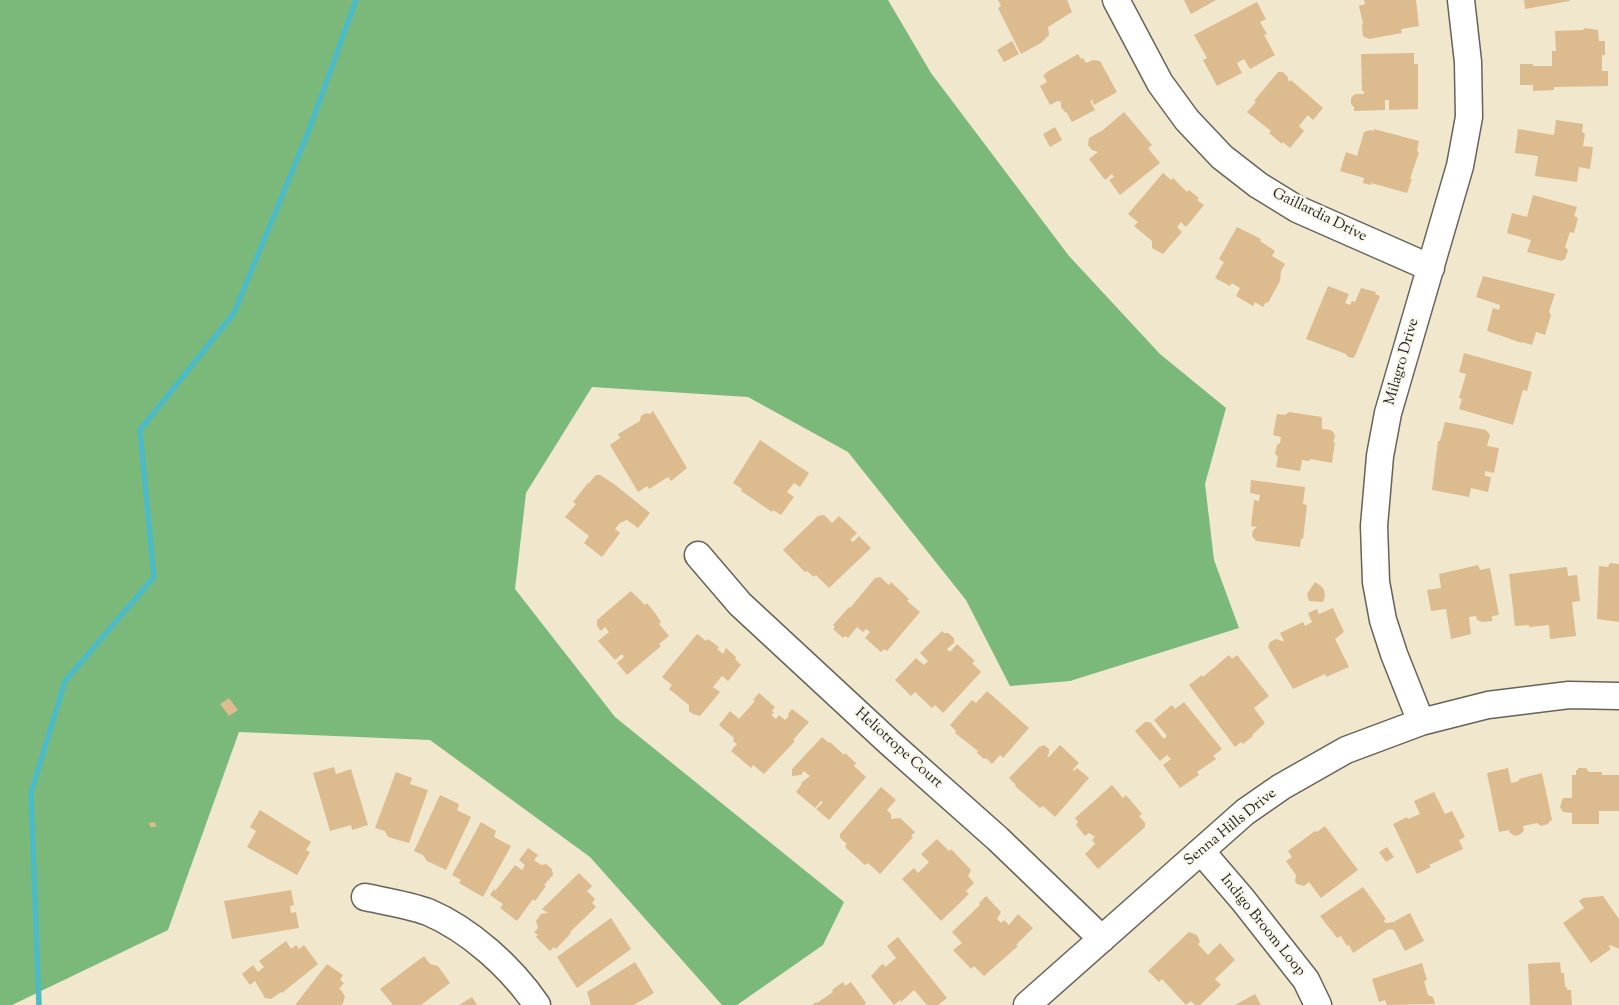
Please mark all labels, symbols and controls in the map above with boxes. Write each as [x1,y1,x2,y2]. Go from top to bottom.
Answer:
street label: Gaillardia Drive [1269,185,1369,247]
street label: Milagro Drive [1382,317,1424,407]
street label: Heliotrope Court [850,705,946,793]
street label: Senna Hills Drive [1181,785,1281,871]
street label: Indigo Broom Loop [1215,872,1309,980]

